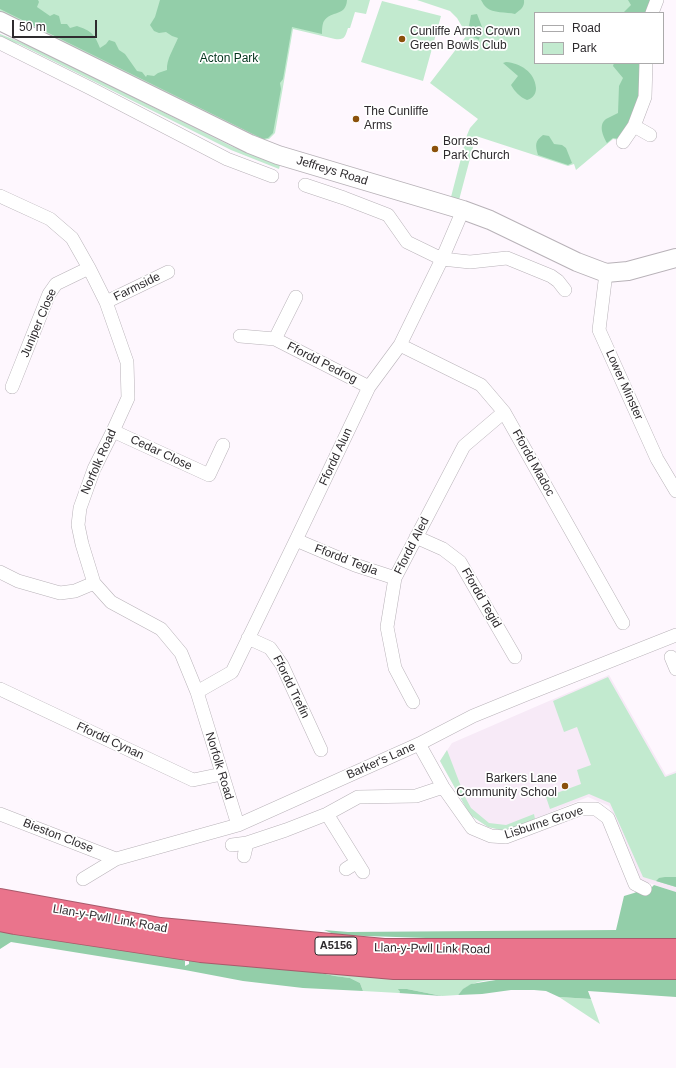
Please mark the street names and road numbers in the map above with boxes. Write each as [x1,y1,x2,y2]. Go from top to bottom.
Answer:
street label: Jeffreys Road [295,153,369,189]
street label: Farmside [111,270,163,304]
street label: Juniper Close [18,286,60,360]
street label: Ffordd Pedrog [285,339,359,387]
street label: Lower Minster [602,348,646,422]
street label: Ffordd Alun [316,426,356,488]
street label: Norfolk Road [78,427,120,497]
street label: Ffordd Madoc [509,427,557,499]
street label: Cedar Close [128,432,194,474]
street label: Ffordd Aled [392,515,432,577]
street label: Ffordd Tegla [312,541,380,579]
street label: Ffordd Tegid [458,566,504,630]
street label: Ffordd Trefin [270,653,312,721]
street label: Ffordd Cynan [74,719,146,763]
street label: Norfolk Road [202,730,236,802]
street label: Barker's Lane [344,739,418,783]
street label: Lisburne Grove [503,803,585,843]
street label: Bieston Close [21,816,95,856]
street label: Llan-y-Pwll Link Road [52,902,168,936]
road number: A5156 [315,937,357,955]
street label: Llan-y-Pwll Link Road [374,941,490,957]

